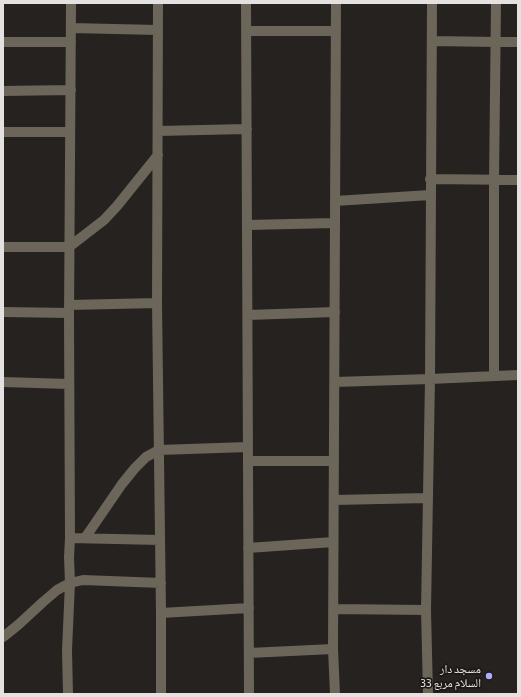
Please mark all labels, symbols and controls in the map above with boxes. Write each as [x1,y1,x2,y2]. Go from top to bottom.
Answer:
place label: مسجد دار السلام مربع 33 [421,662,481,690]
marker: مسجد دار السلام مربع 33 [484,671,494,681]

